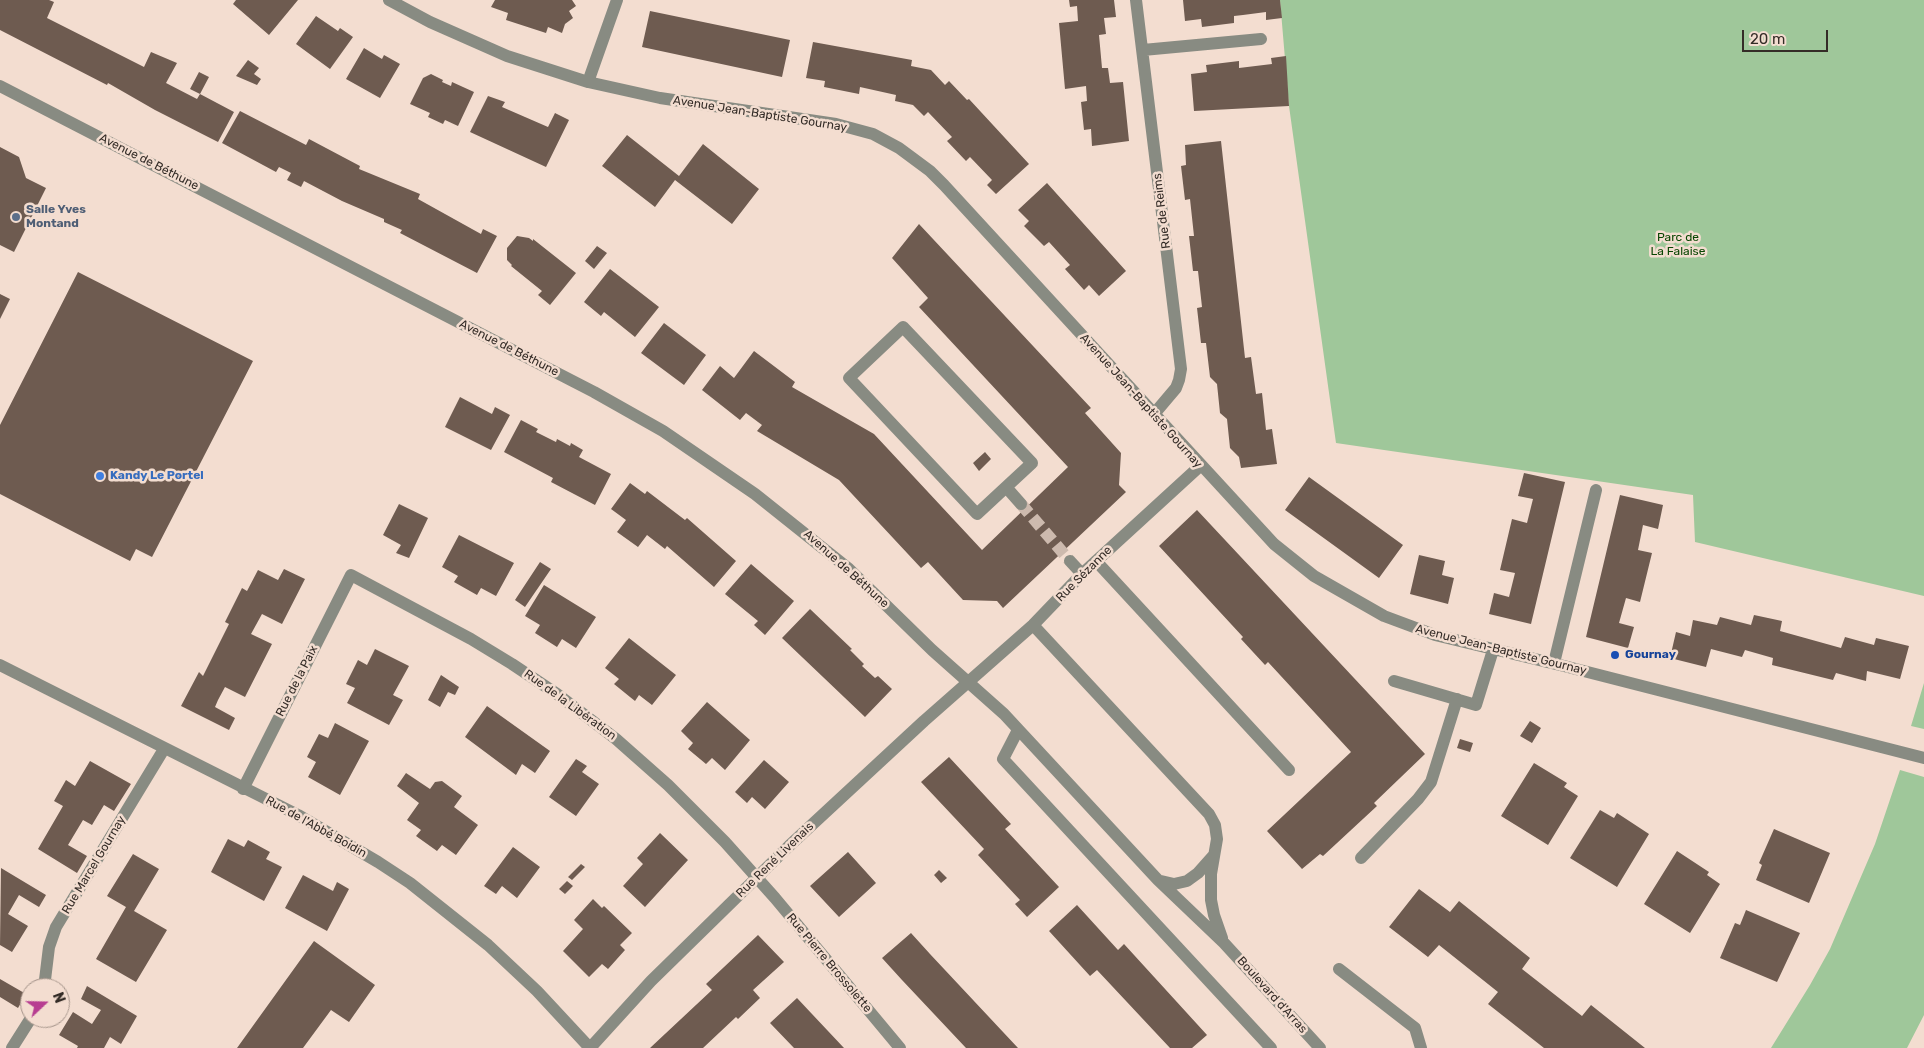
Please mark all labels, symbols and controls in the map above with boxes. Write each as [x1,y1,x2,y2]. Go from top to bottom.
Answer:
scale bar [1744,20,1830,52]
text: 20 m [1750,30,1785,48]
street label: Avenue Jean-Baptiste Gournay [672,93,848,135]
street label: Avenue de Béthune [97,131,201,193]
street label: Rue de Reims [1150,173,1174,249]
place label: Salle Yves Montand [26,203,86,231]
marker: Salle Yves Montand [10,211,22,223]
park label: Parc de La Falaise [1651,231,1705,259]
street label: Avenue de Béthune [457,317,561,379]
street label: Avenue Jean-Baptiste Gournay [1077,331,1205,471]
place label: Kandy Le Portel [110,469,204,483]
marker: Kandy Le Portel [94,470,106,482]
street label: Avenue de Béthune [800,527,892,611]
street label: Rue Sézanne [1053,543,1115,605]
street label: Avenue Jean-Baptiste Gournay [1414,622,1588,678]
street label: Rue de la Paix [273,643,321,719]
place label: Gournay [1625,648,1676,662]
marker: Gournay [1609,649,1621,661]
street label: Rue de la Libération [521,667,619,743]
street label: Rue de l'Abbé Boidin [263,793,369,861]
street label: Rue Marcel Gournay [59,813,129,917]
street label: Rue René Livenais [733,819,817,901]
street label: Rue Pierre Brossolette [783,911,875,1015]
street label: Boulevard d'Arras [1234,954,1310,1036]
north arrow [20,978,70,1028]
text: N [49,990,68,1006]

